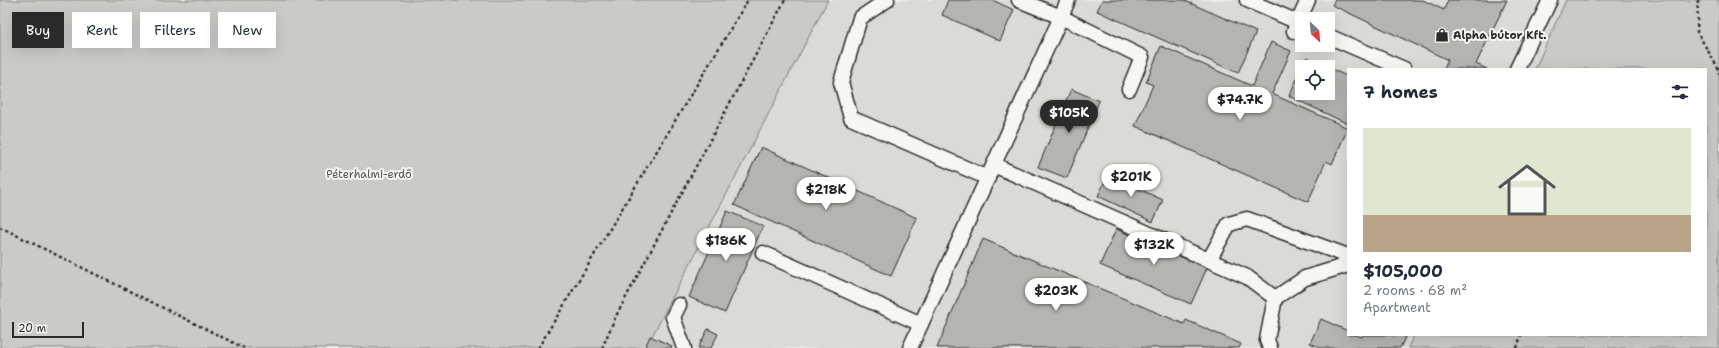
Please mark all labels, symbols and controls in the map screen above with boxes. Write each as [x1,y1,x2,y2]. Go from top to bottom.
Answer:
chip: Buy [12,12,64,48]
chip: Rent [72,12,132,48]
chip: Filters [140,12,210,48]
chip: New [218,12,276,48]
north arrow [1295,12,1335,52]
map controls [1295,12,1335,100]
shop icon: Alpha bútor Kft. [1434,27,1450,43]
place label: Alpha bútor Kft. [1453,28,1547,43]
button: locate [1295,60,1335,100]
text: 7 homes [1363,81,1438,103]
icon: filters [1669,81,1691,103]
pin: $74.7K [1207,87,1273,121]
text: $74.7K [1217,91,1263,108]
pin: $105K [1041,100,1097,134]
text: $105K [1049,104,1089,121]
icon: home [1491,154,1563,226]
pin: $201K [1103,164,1159,198]
park label: Péterhalmi-erdő [326,167,412,182]
text: $201K [1110,168,1152,185]
pin: $218K [798,177,854,211]
text: $218K [806,181,846,198]
pin: $186K [698,228,754,262]
text: $186K [705,232,747,249]
pin: $132K [1126,232,1182,266]
text: $132K [1134,236,1174,253]
text: $105,000 [1363,260,1443,282]
pin: $203K [1028,278,1084,312]
text: $203K [1034,282,1078,299]
text: 2 rooms · 68 m² [1363,282,1467,299]
text: Apartment [1363,299,1431,316]
scale bar [12,320,84,339]
text: 20 m [18,321,46,336]

